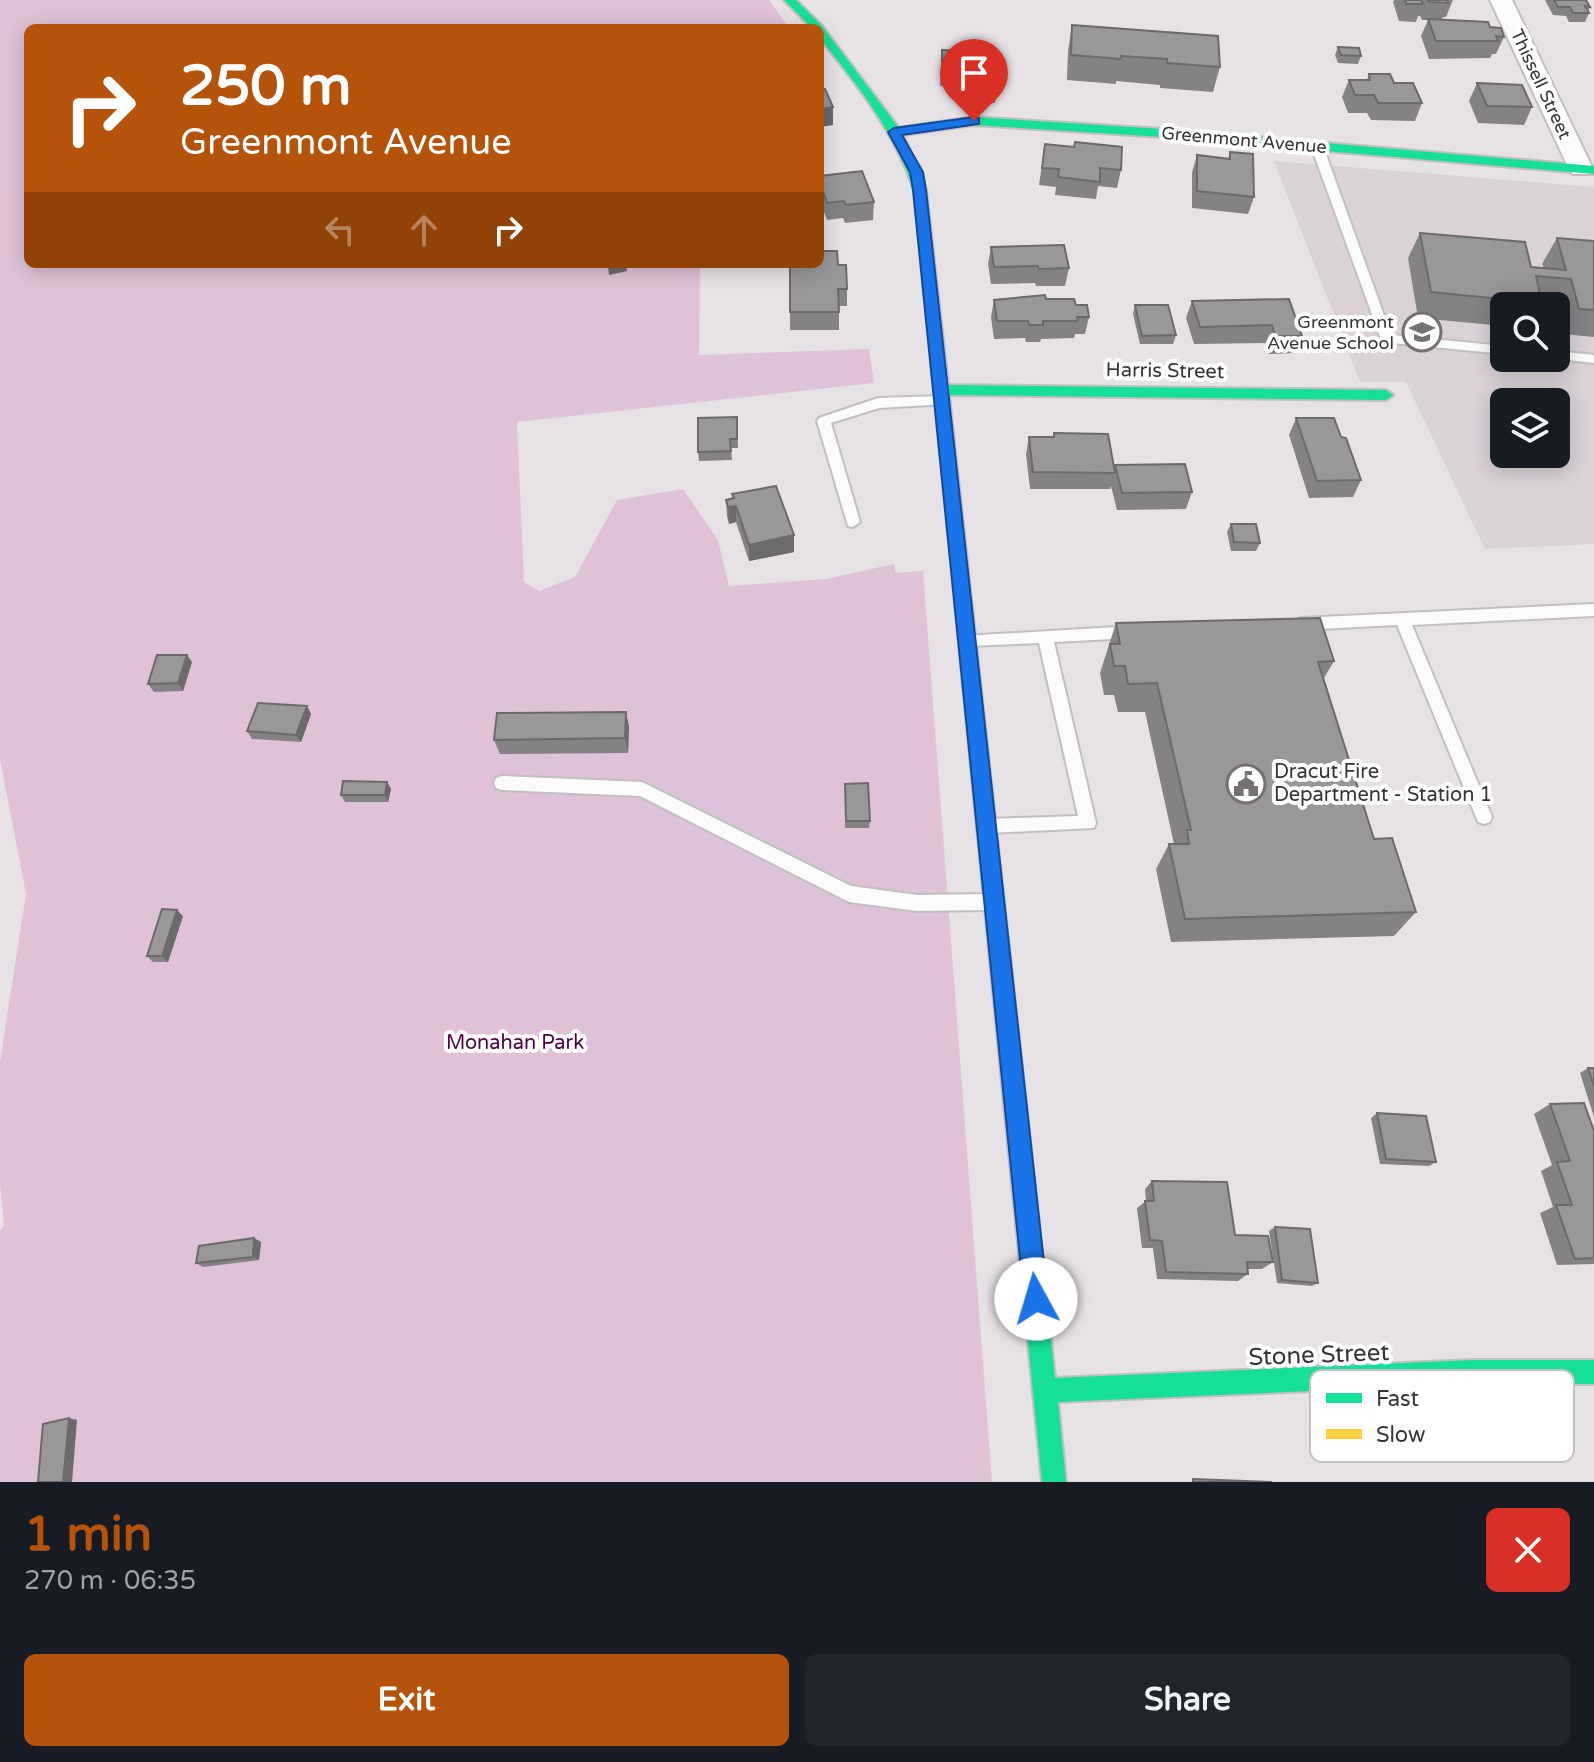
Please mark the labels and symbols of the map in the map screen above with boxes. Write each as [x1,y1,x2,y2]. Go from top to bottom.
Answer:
street label: Thissell Street [1506,25,1576,143]
pin [940,39,1008,121]
street label: Greenmont Avenue [1160,122,1328,158]
place label: Greenmont Avenue School [1267,311,1394,354]
school or university icon: Greenmont Avenue School [1401,311,1443,353]
street label: Harris Street [1105,358,1225,384]
place label: Dracut Fire Department - Station 1 [1274,760,1492,807]
public building icon: Dracut Fire Department - Station 1 [1225,763,1267,805]
park label: Monahan Park [446,1031,584,1055]
position arrow [994,1257,1078,1341]
street label: Stone Street [1248,1338,1390,1372]
legend [1310,1370,1574,1462]
text: Fast [1376,1386,1419,1412]
text: Slow [1376,1422,1426,1448]

